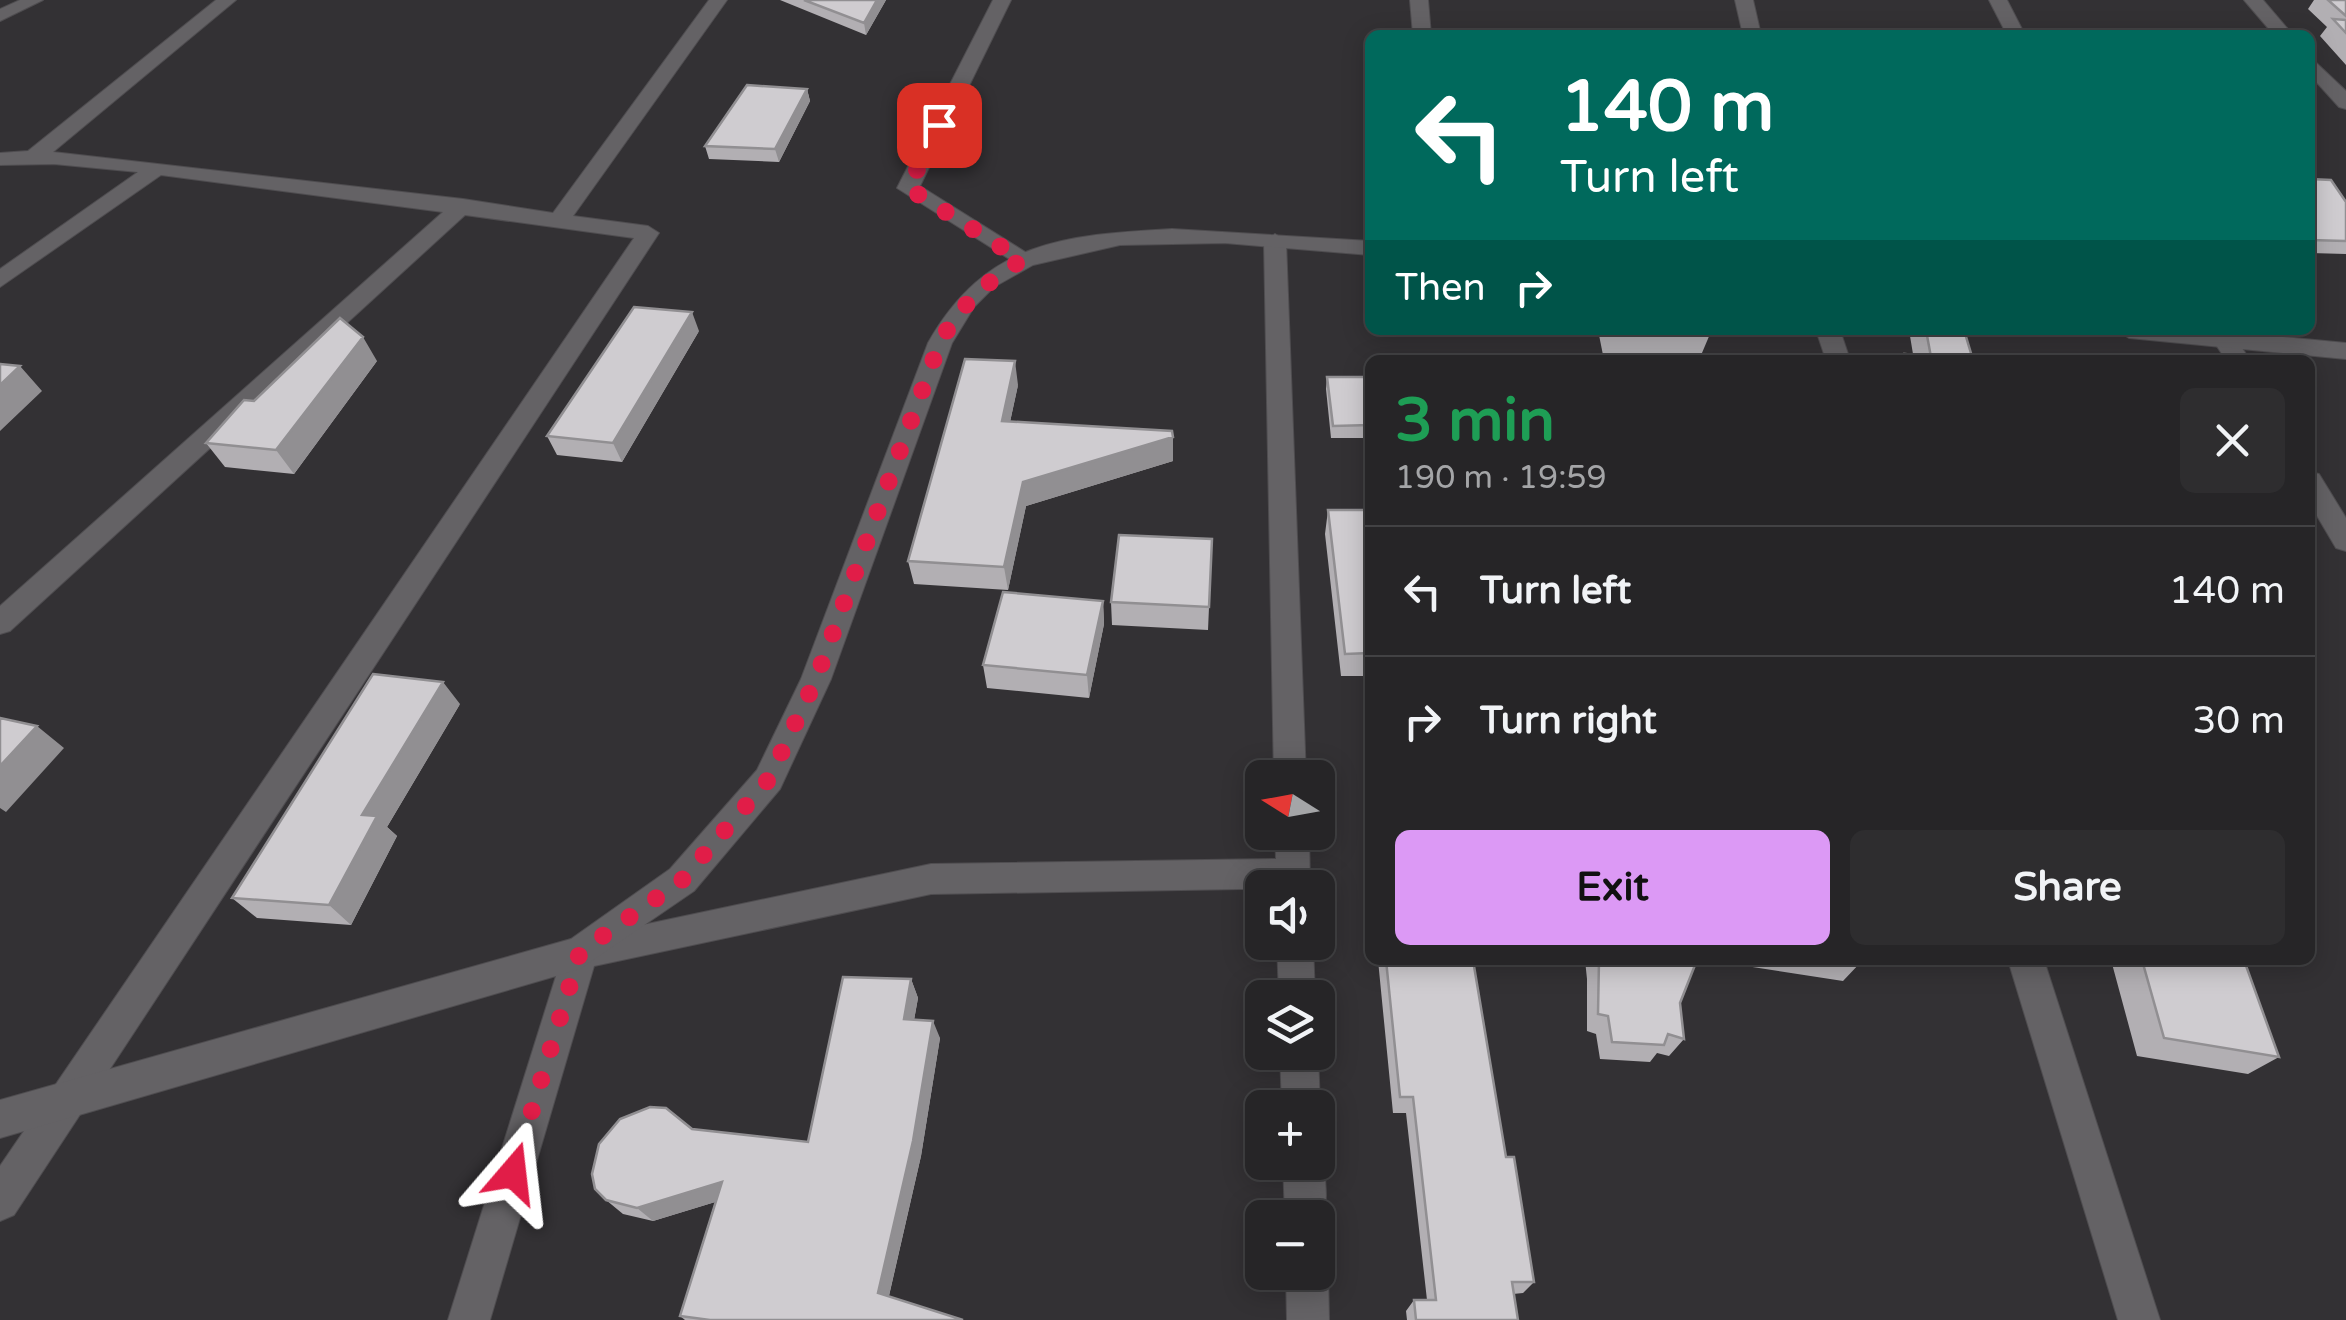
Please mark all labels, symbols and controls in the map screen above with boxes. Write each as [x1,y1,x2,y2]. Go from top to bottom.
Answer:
text: 140 m [1560,66,1774,150]
icon: left [1395,70,1525,200]
pin [897,83,982,168]
icon: arrive [912,98,967,153]
text: Turn left [1560,151,1739,205]
icon: right [1506,260,1561,315]
text: Then [1395,265,1486,311]
text: 3 min [1395,385,1555,457]
button: close [2180,388,2285,493]
text: 190 m · 19:59 [1395,459,1607,497]
icon: left [1395,564,1450,619]
text: Turn left [1480,568,1631,614]
text: 140 m [2169,568,2285,614]
icon: right [1395,694,1450,749]
text: Turn right [1480,698,1657,744]
text: 30 m [2193,698,2285,744]
north arrow [1245,760,1335,850]
map controls [1245,760,1335,1290]
button: Exit [1395,830,1830,945]
button: Share [1850,830,2285,945]
button: sound [1245,870,1335,960]
button: layers [1245,980,1335,1070]
button: + [1245,1090,1335,1180]
position arrow [461,1121,565,1225]
button: − [1245,1200,1335,1290]

